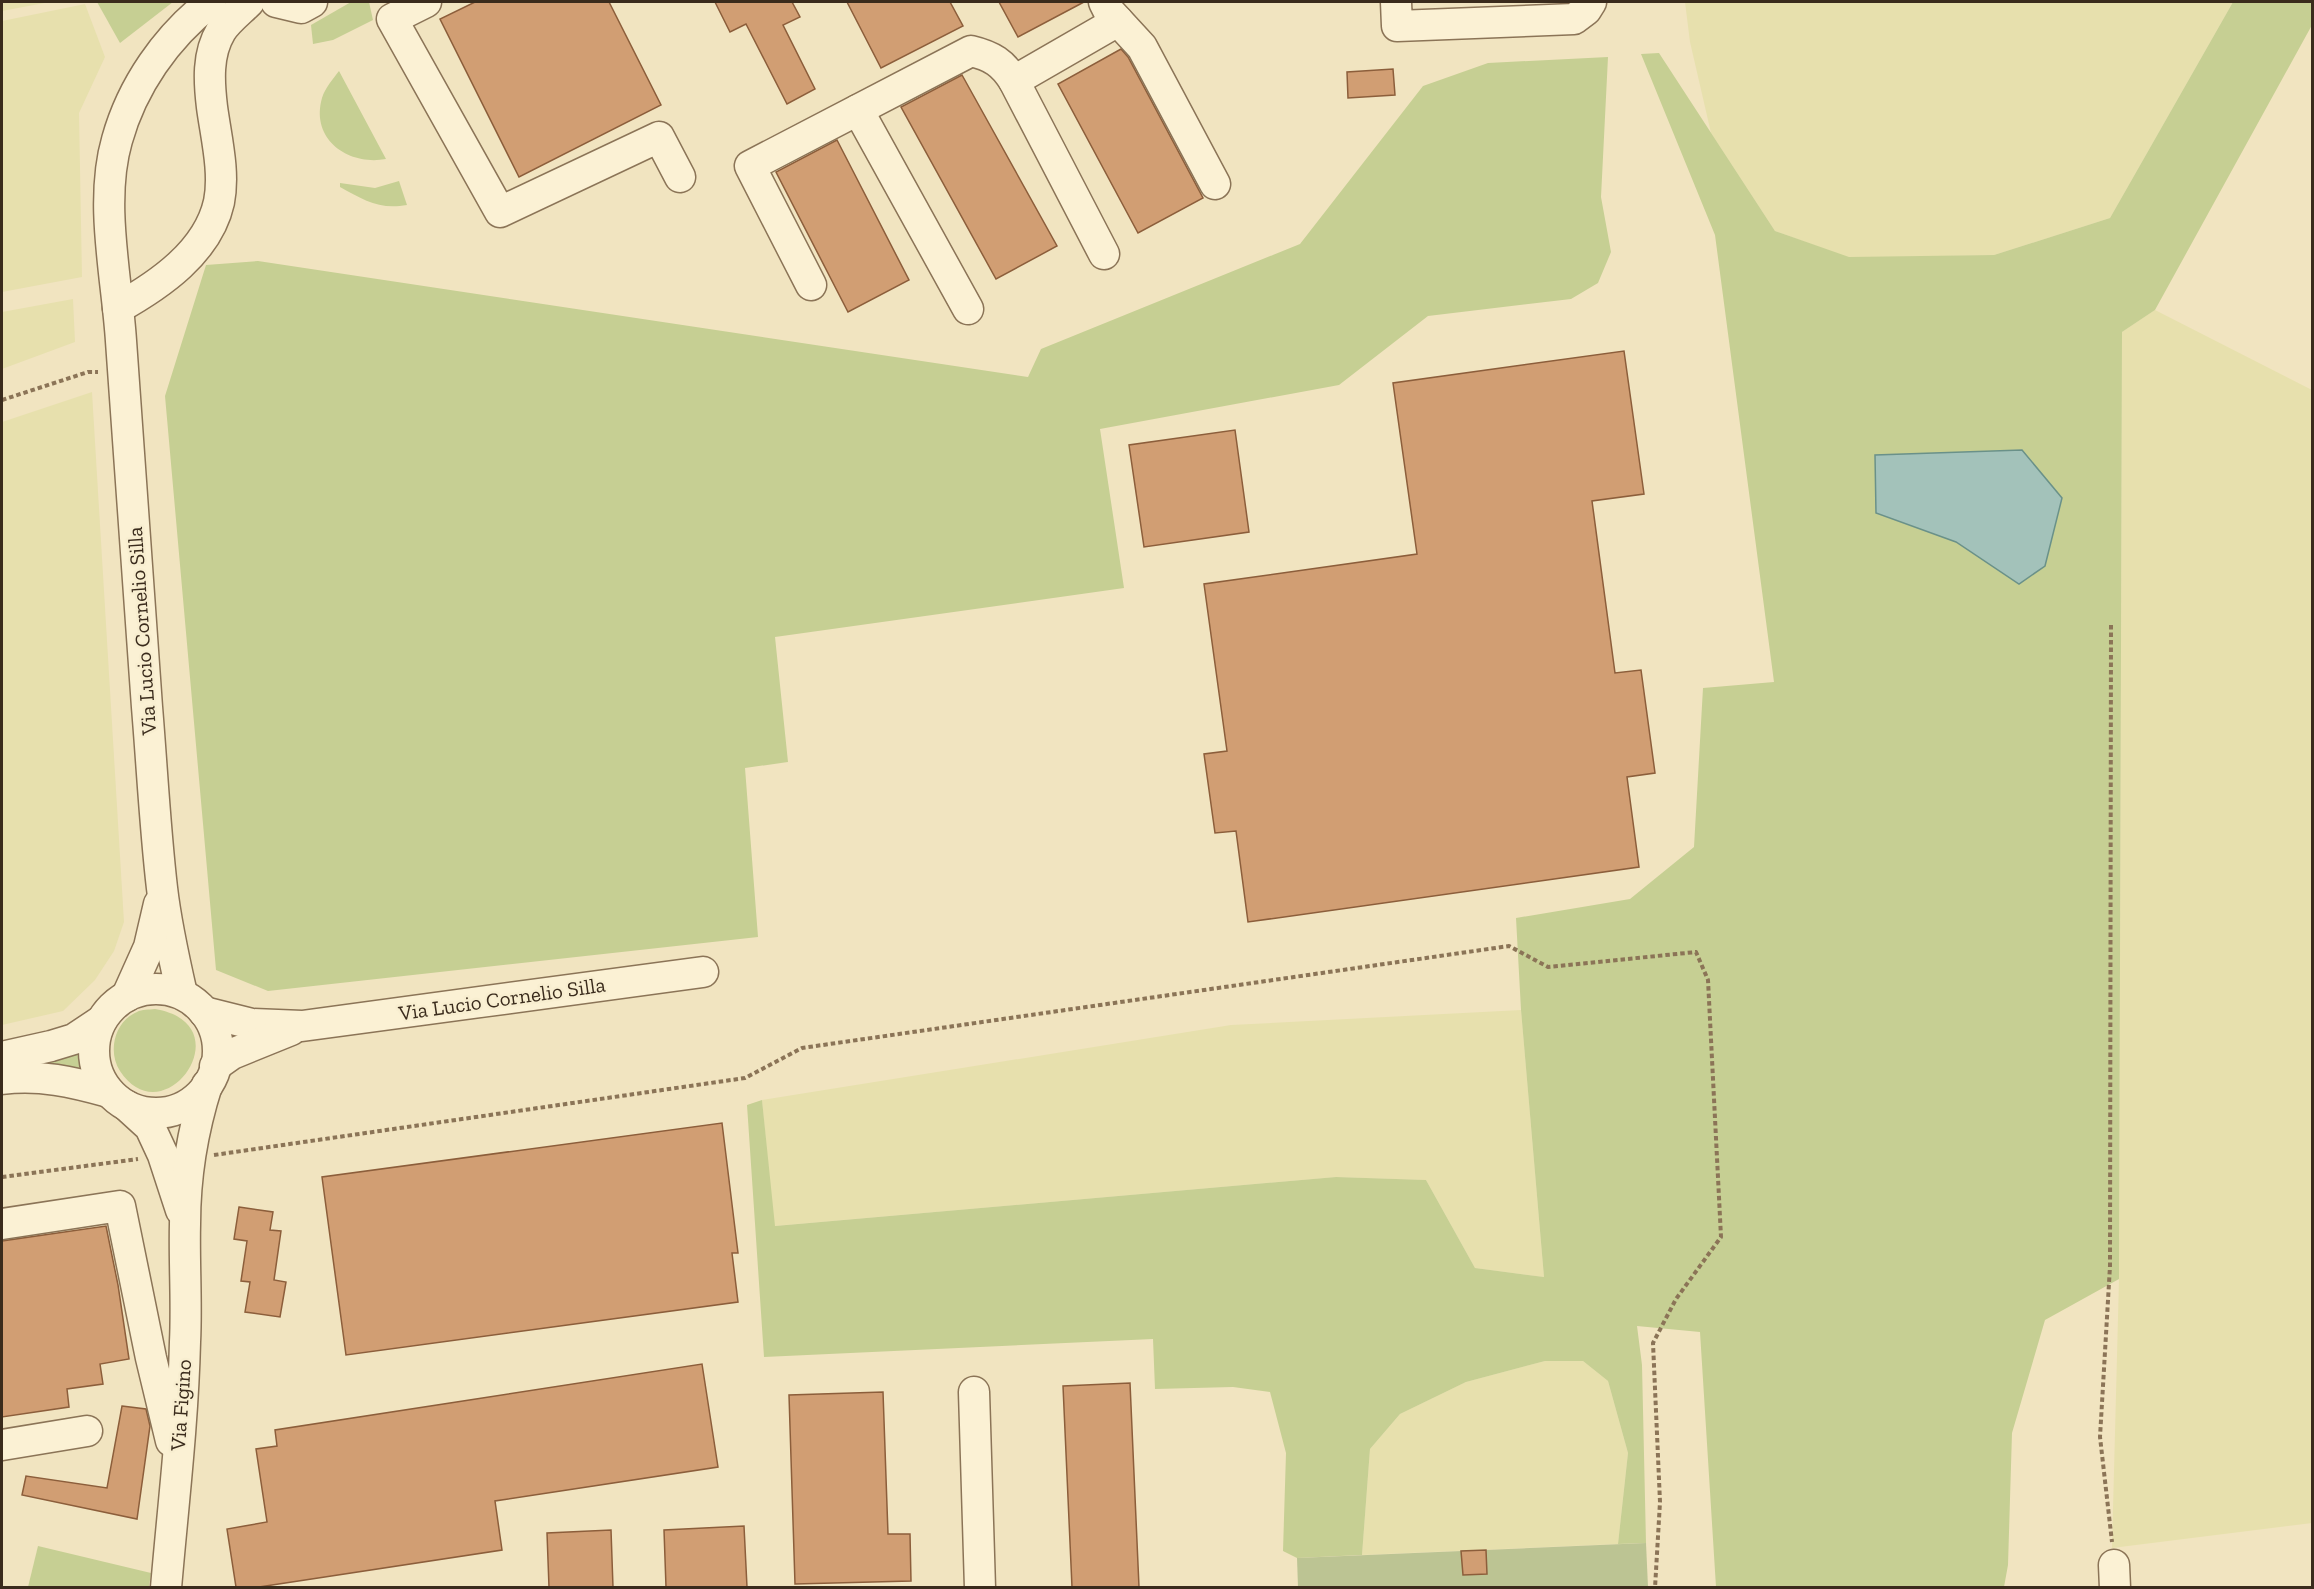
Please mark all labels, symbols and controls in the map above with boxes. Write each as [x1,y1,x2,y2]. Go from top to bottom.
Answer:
street label: Via Lucio Cornelio Silla [122,526,161,737]
street label: Via Lucio Cornelio Silla [396,972,607,1026]
street label: Via Figino [165,1358,196,1453]

